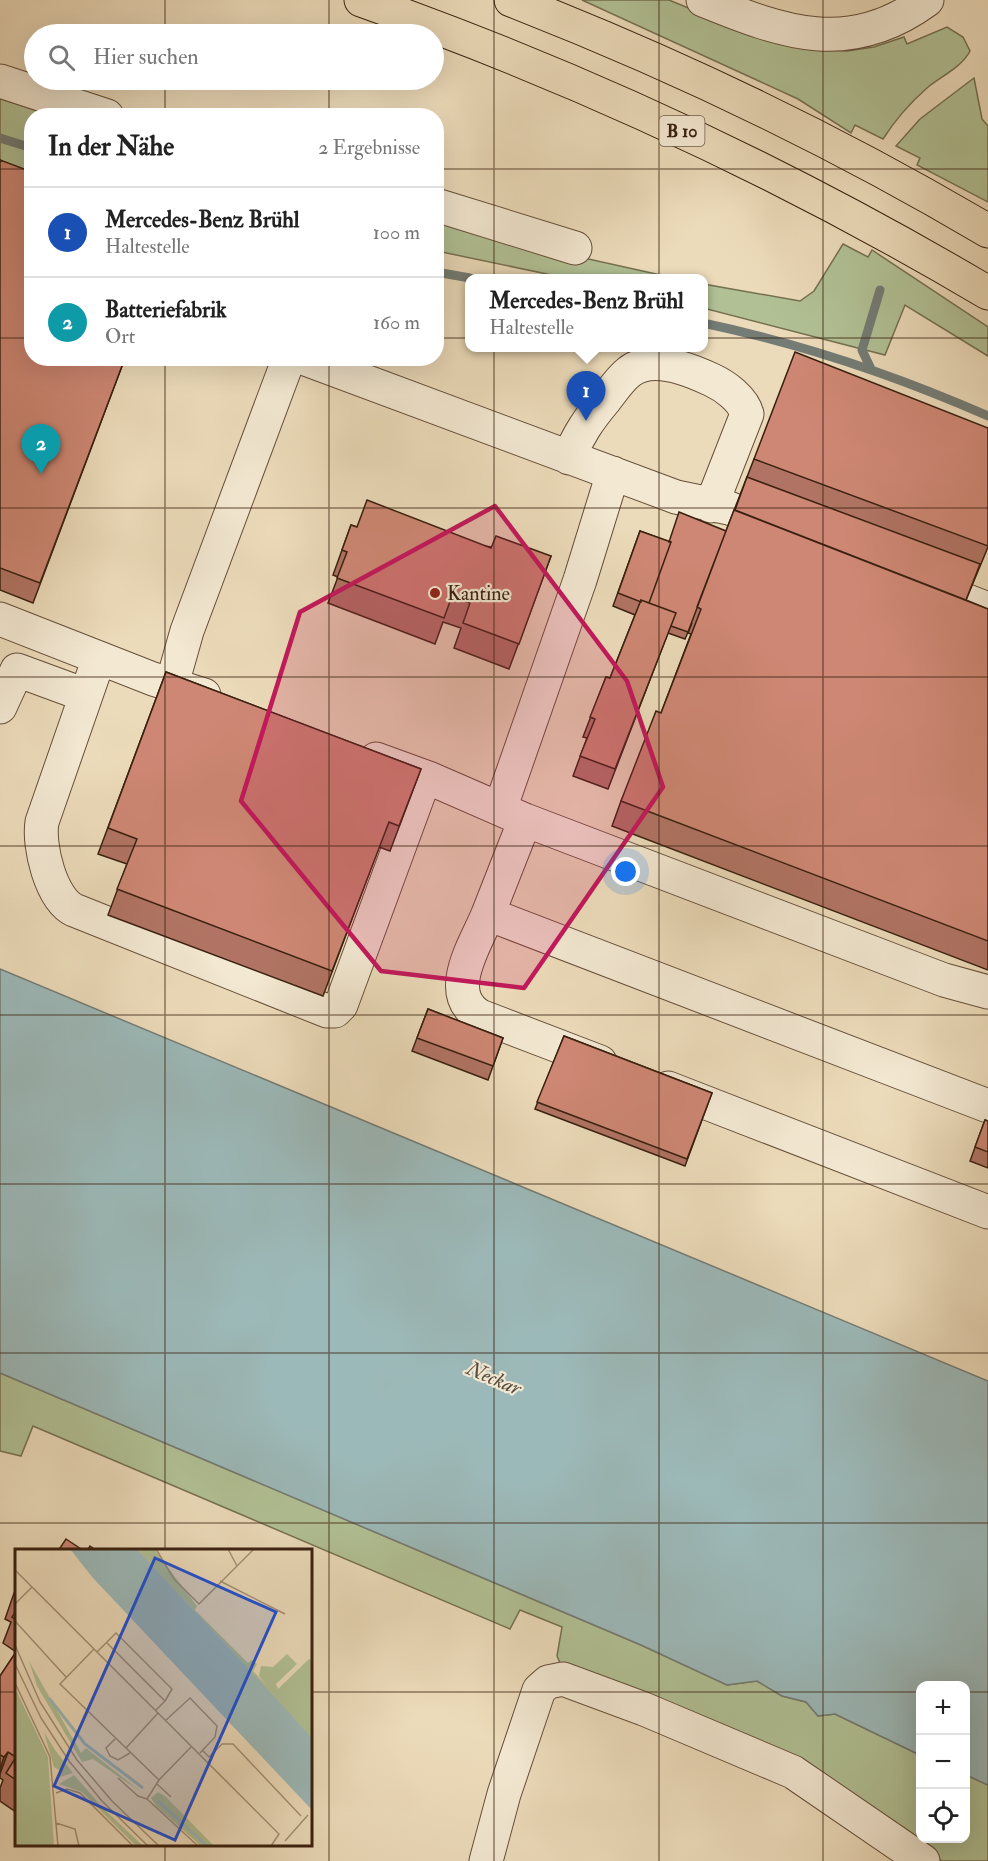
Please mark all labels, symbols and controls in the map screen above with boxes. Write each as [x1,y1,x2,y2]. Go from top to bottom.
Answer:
search box [24,24,444,90]
icon: search [45,41,78,74]
text: Hier suchen [93,43,199,71]
road number: B 10 [660,116,704,146]
text: In der Nähe [48,131,174,163]
text: 2 Ergebnisse [318,135,420,160]
text: Mercedes-Benz Brühl [105,206,299,234]
text: 1 [64,220,71,245]
text: 100 m [373,220,420,245]
text: Haltestelle [105,234,190,259]
popup [465,274,708,352]
text: Mercedes-Benz Brühl [489,287,684,315]
text: Batteriefabrik [105,296,227,324]
text: 2 [62,310,73,335]
text: 160 m [373,310,420,335]
text: Haltestelle [489,315,574,340]
text: Ort [105,324,135,349]
pin: 1 [566,372,606,421]
pin: 2 [22,424,60,474]
place label: Kantine [447,581,510,606]
marker: Kantine [428,586,442,600]
your location [611,857,640,886]
water label: Neckar [462,1355,526,1402]
inset map [15,1549,312,1846]
map controls [916,1681,970,1843]
button: + [916,1681,970,1735]
button: − [916,1735,970,1789]
button: locate [916,1789,970,1843]

